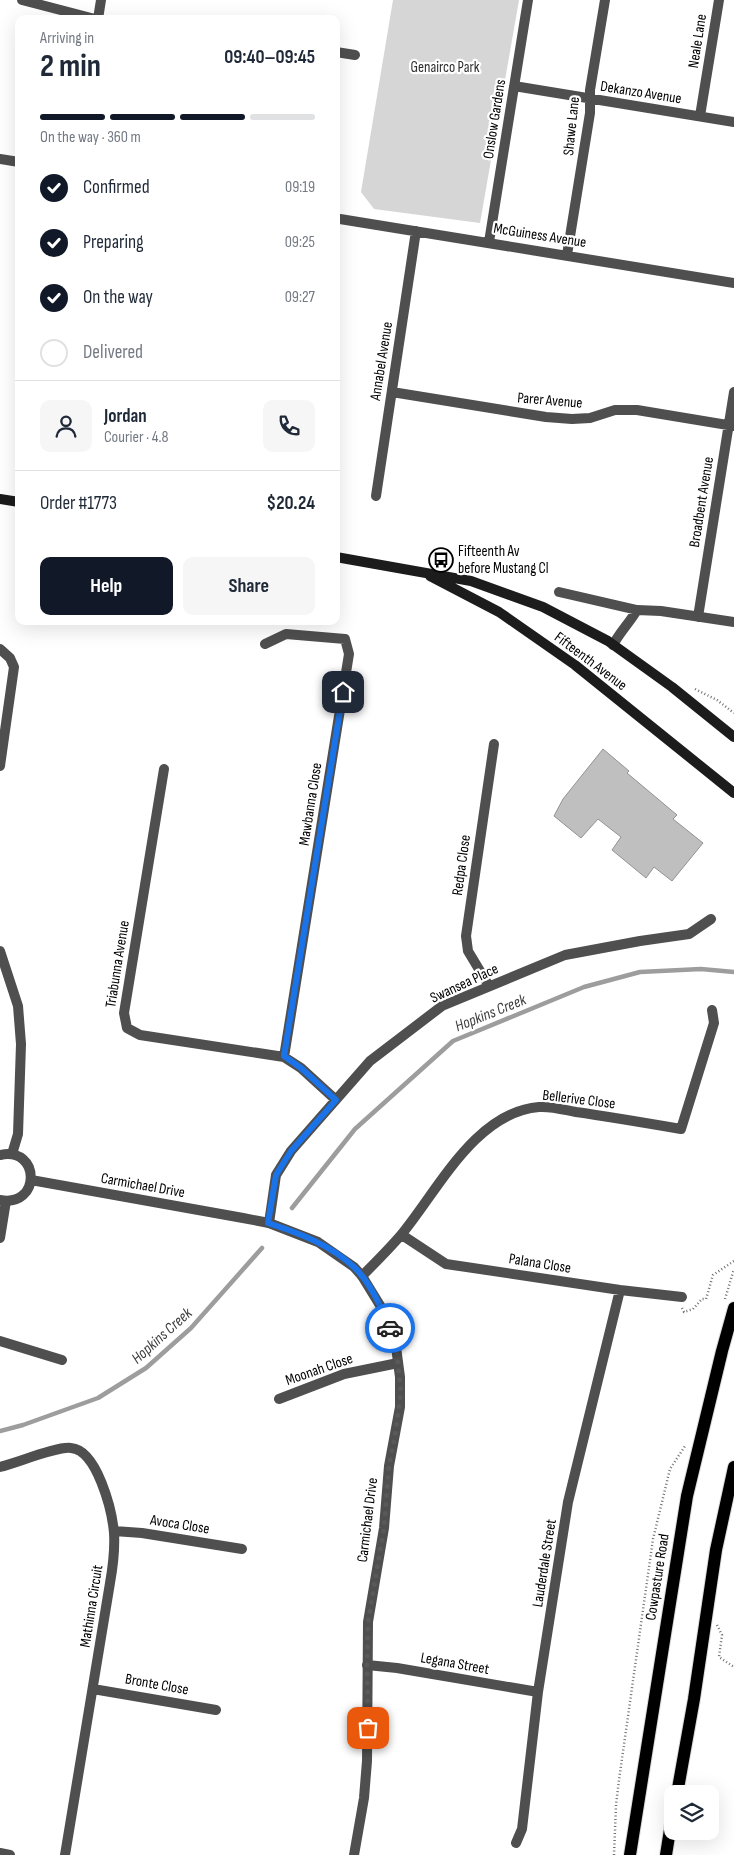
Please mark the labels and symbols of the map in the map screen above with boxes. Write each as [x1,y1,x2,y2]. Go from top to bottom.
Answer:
street label: Neale Lane [684,13,711,69]
park label: Genairco Park [410,58,480,77]
street label: Dekanzo Avenue [599,77,683,108]
street label: Onslow Gardens [479,78,510,160]
street label: Shawe Lane [559,96,584,156]
street label: McGuiness Avenue [492,219,588,252]
street label: Annabel Avenue [366,320,397,403]
street label: Parer Avenue [517,388,583,413]
street label: Broadbent Avenue [685,455,718,549]
place label: Fifteenth Av before Mustang Cl [458,542,549,578]
bus stop icon: Fifteenth Av before Mustang Cl [428,547,454,573]
street label: Fifteenth Avenue [551,628,631,695]
pin [322,671,364,713]
street label: Mawbanna Close [295,761,326,847]
street label: Redpa Close [448,833,475,897]
street label: Triabunna Avenue [101,919,134,1009]
street label: Swansea Place [427,959,501,1008]
water label: Hopkins Creek [452,990,530,1036]
street label: Bellerive Close [541,1086,616,1113]
street label: Carmichael Drive [99,1169,186,1202]
street label: Palana Close [507,1249,572,1278]
water label: Hopkins Creek [128,1303,197,1368]
courier [365,1303,415,1353]
street label: Moonah Close [283,1349,355,1390]
street label: Carmichael Drive [353,1477,382,1563]
street label: Avoca Close [148,1510,211,1539]
street label: Lauderdale Street [528,1517,561,1608]
street label: Cowpasture Road [641,1532,674,1622]
street label: Mathinna Circuit [76,1563,107,1649]
street label: Legana Street [419,1648,491,1679]
street label: Bronte Close [124,1670,190,1699]
pin [347,1707,389,1749]

